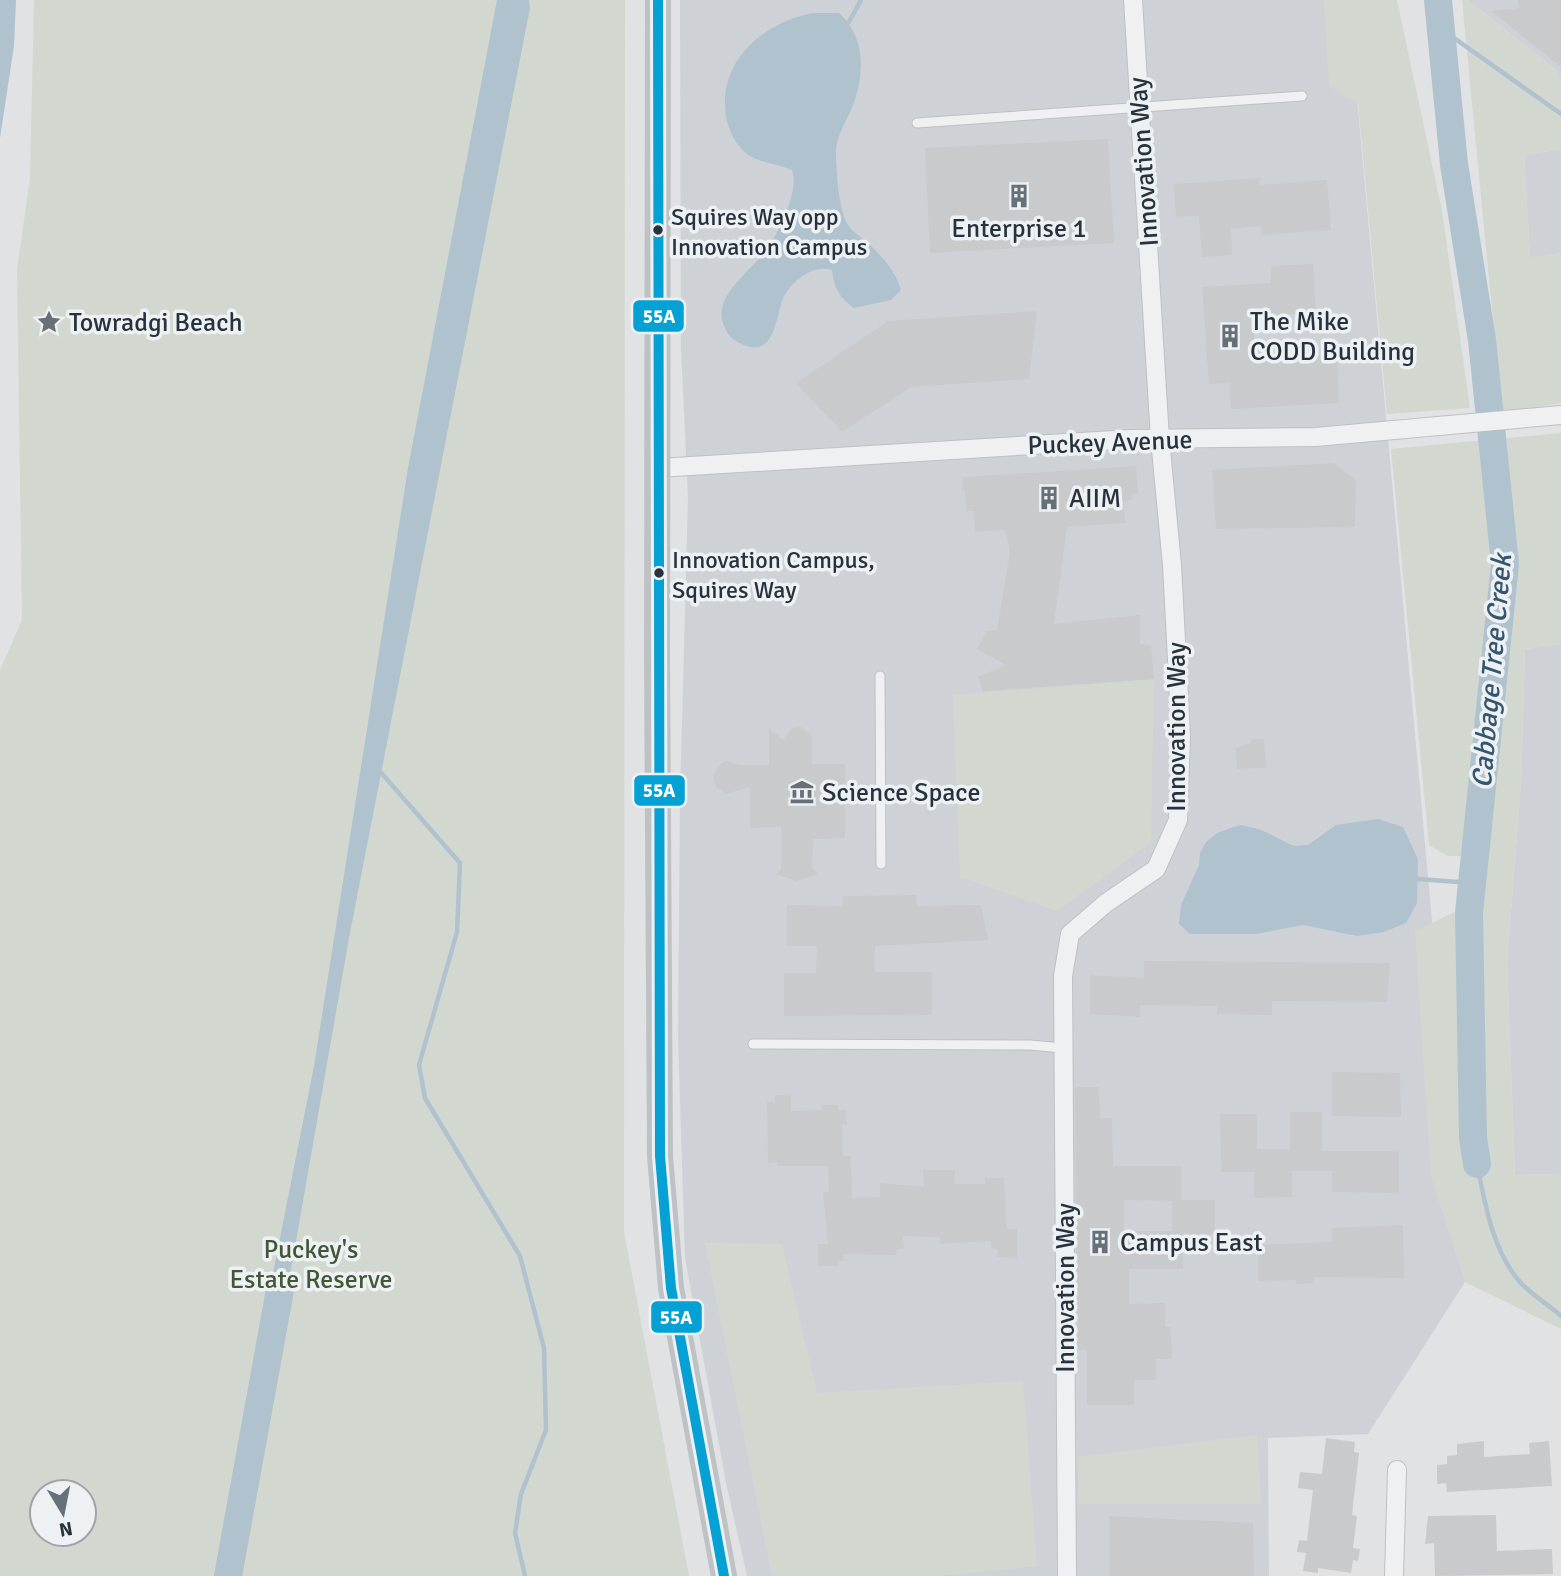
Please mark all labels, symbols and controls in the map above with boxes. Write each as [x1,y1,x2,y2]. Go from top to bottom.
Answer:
street label: Innovation Way [1122,76,1166,248]
building icon: Enterprise 1 [1005,182,1033,210]
place label: Squires Way opp Innovation Campus [671,202,867,262]
place label: Enterprise 1 [951,213,1087,245]
marker: Squires Way opp Innovation Campus [651,223,665,237]
line badge: 55A [632,299,685,333]
text: 55A [643,305,675,329]
place label: The Mike CODD Building [1250,306,1415,368]
place label: Towradgi Beach [69,307,243,339]
place icon: Towradgi Beach [35,308,63,336]
building icon: The Mike CODD Building [1216,322,1244,350]
street label: Puckey Avenue [1027,424,1193,462]
place label: AIIM [1069,483,1121,515]
building icon: AIIM [1035,484,1063,512]
place label: Innovation Campus, Squires Way [672,545,875,605]
water label: Cabbage Tree Creek [1465,550,1519,789]
marker: Innovation Campus, Squires Way [652,566,666,580]
street label: Innovation Way [1161,642,1193,812]
line badge: 55A [633,774,686,807]
place label: Science Space [822,777,980,809]
museum icon: Science Space [788,778,816,806]
text: 55A [643,779,675,803]
street label: Innovation Way [1050,1203,1082,1373]
place label: Campus East [1120,1227,1263,1259]
building icon: Campus East [1086,1228,1114,1256]
park label: Puckey's Estate Reserve [229,1234,393,1296]
line badge: 55A [650,1300,703,1334]
text: 55A [660,1306,692,1330]
north arrow [28,1478,98,1548]
text: N [57,1516,74,1542]

